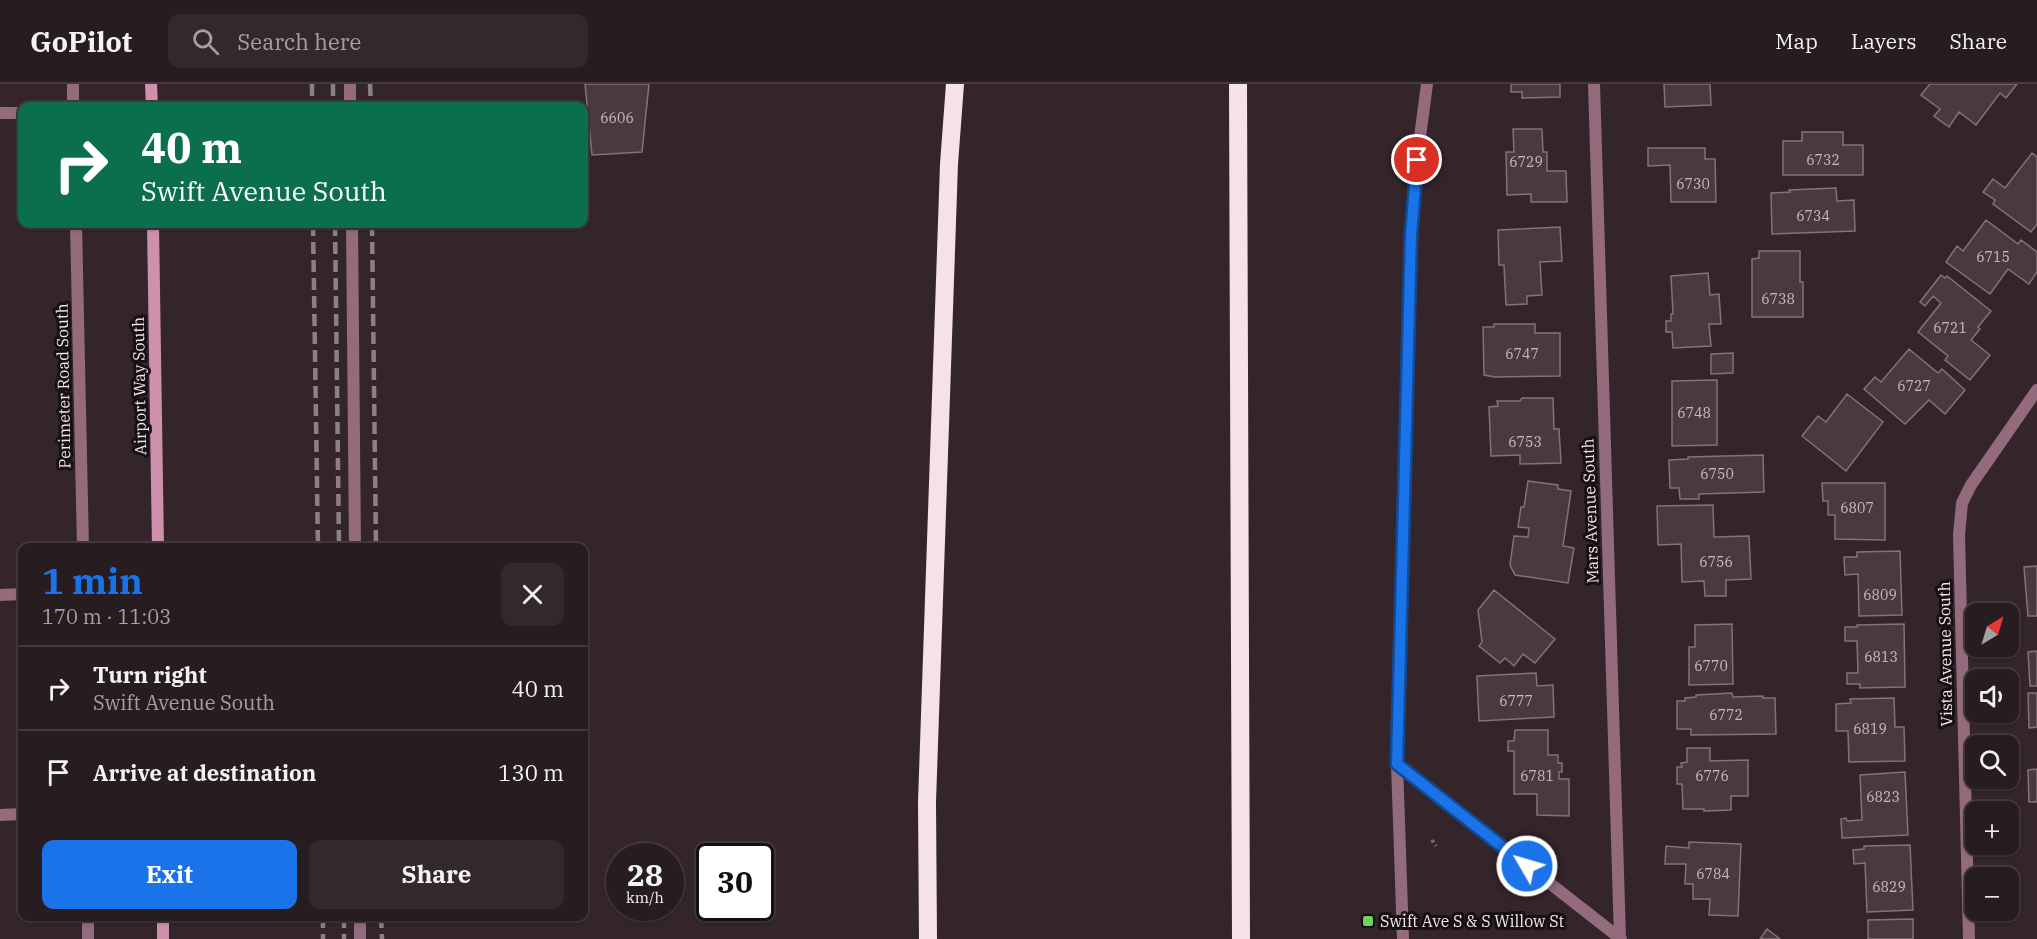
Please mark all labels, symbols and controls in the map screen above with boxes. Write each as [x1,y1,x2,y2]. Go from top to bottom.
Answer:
search box [168,14,588,68]
text: GoPilot [30,23,132,60]
icon: search [189,25,222,58]
text: Search here [237,27,361,56]
text: Map [1775,27,1818,55]
text: Layers [1851,27,1917,55]
text: Share [1950,27,2007,55]
house number: 6606 [600,109,634,127]
text: 40 m [141,120,242,175]
icon: right [42,126,120,204]
pin [1391,134,1442,185]
icon: arrive [1400,143,1433,176]
house number: 6732 [1806,151,1840,169]
house number: 6729 [1509,153,1543,171]
text: Swift Avenue South [141,173,387,208]
house number: 6730 [1676,175,1710,193]
house number: 6734 [1796,207,1830,225]
house number: 6715 [1976,248,2010,266]
house number: 6738 [1761,290,1795,308]
street label: Perimeter Road South [52,303,74,469]
street label: Airport Way South [128,317,150,455]
house number: 6721 [1933,319,1967,337]
house number: 6747 [1505,345,1539,363]
house number: 6727 [1897,377,1931,395]
house number: 6748 [1677,404,1711,422]
house number: 6753 [1508,433,1542,451]
street label: Mars Avenue South [1577,438,1603,584]
house number: 6750 [1700,465,1734,483]
house number: 6807 [1840,499,1874,517]
house number: 6756 [1699,553,1733,571]
text: 1 min [42,557,143,604]
button: close [501,563,564,626]
street label: Vista Avenue South [1934,581,1956,727]
house number: 6809 [1863,586,1897,604]
text: 170 m · 11:03 [42,603,171,630]
north arrow [1965,603,2019,657]
map controls [1965,603,2019,921]
house number: 6813 [1864,648,1898,666]
house number: 6770 [1694,657,1728,675]
text: Turn right [93,660,207,689]
button: sound [1965,669,2019,723]
icon: right [42,672,75,705]
text: 40 m [512,674,564,703]
text: Swift Avenue South [93,689,275,716]
house number: 6777 [1499,692,1533,710]
house number: 6772 [1709,706,1743,724]
house number: 6819 [1853,720,1887,738]
button: search [1965,735,2019,789]
icon: arrive [42,756,75,789]
text: Arrive at destination [93,758,316,787]
text: 130 m [498,758,564,787]
house number: 6781 [1520,767,1554,785]
house number: 6776 [1695,767,1729,785]
house number: 6823 [1866,788,1900,806]
button: + [1965,801,2019,855]
position arrow [1495,834,1559,898]
button: Exit [42,840,297,909]
button: Share [309,840,564,909]
speed limit sign: 30 [696,843,774,921]
text: 28 [627,855,663,894]
house number: 6784 [1696,865,1730,883]
button: − [1965,867,2019,921]
house number: 6829 [1872,878,1906,896]
text: km/h [626,888,664,907]
place label: Swift Ave S & S Willow St [1380,911,1565,931]
marker: Swift Ave S & S Willow St [1361,914,1375,928]

